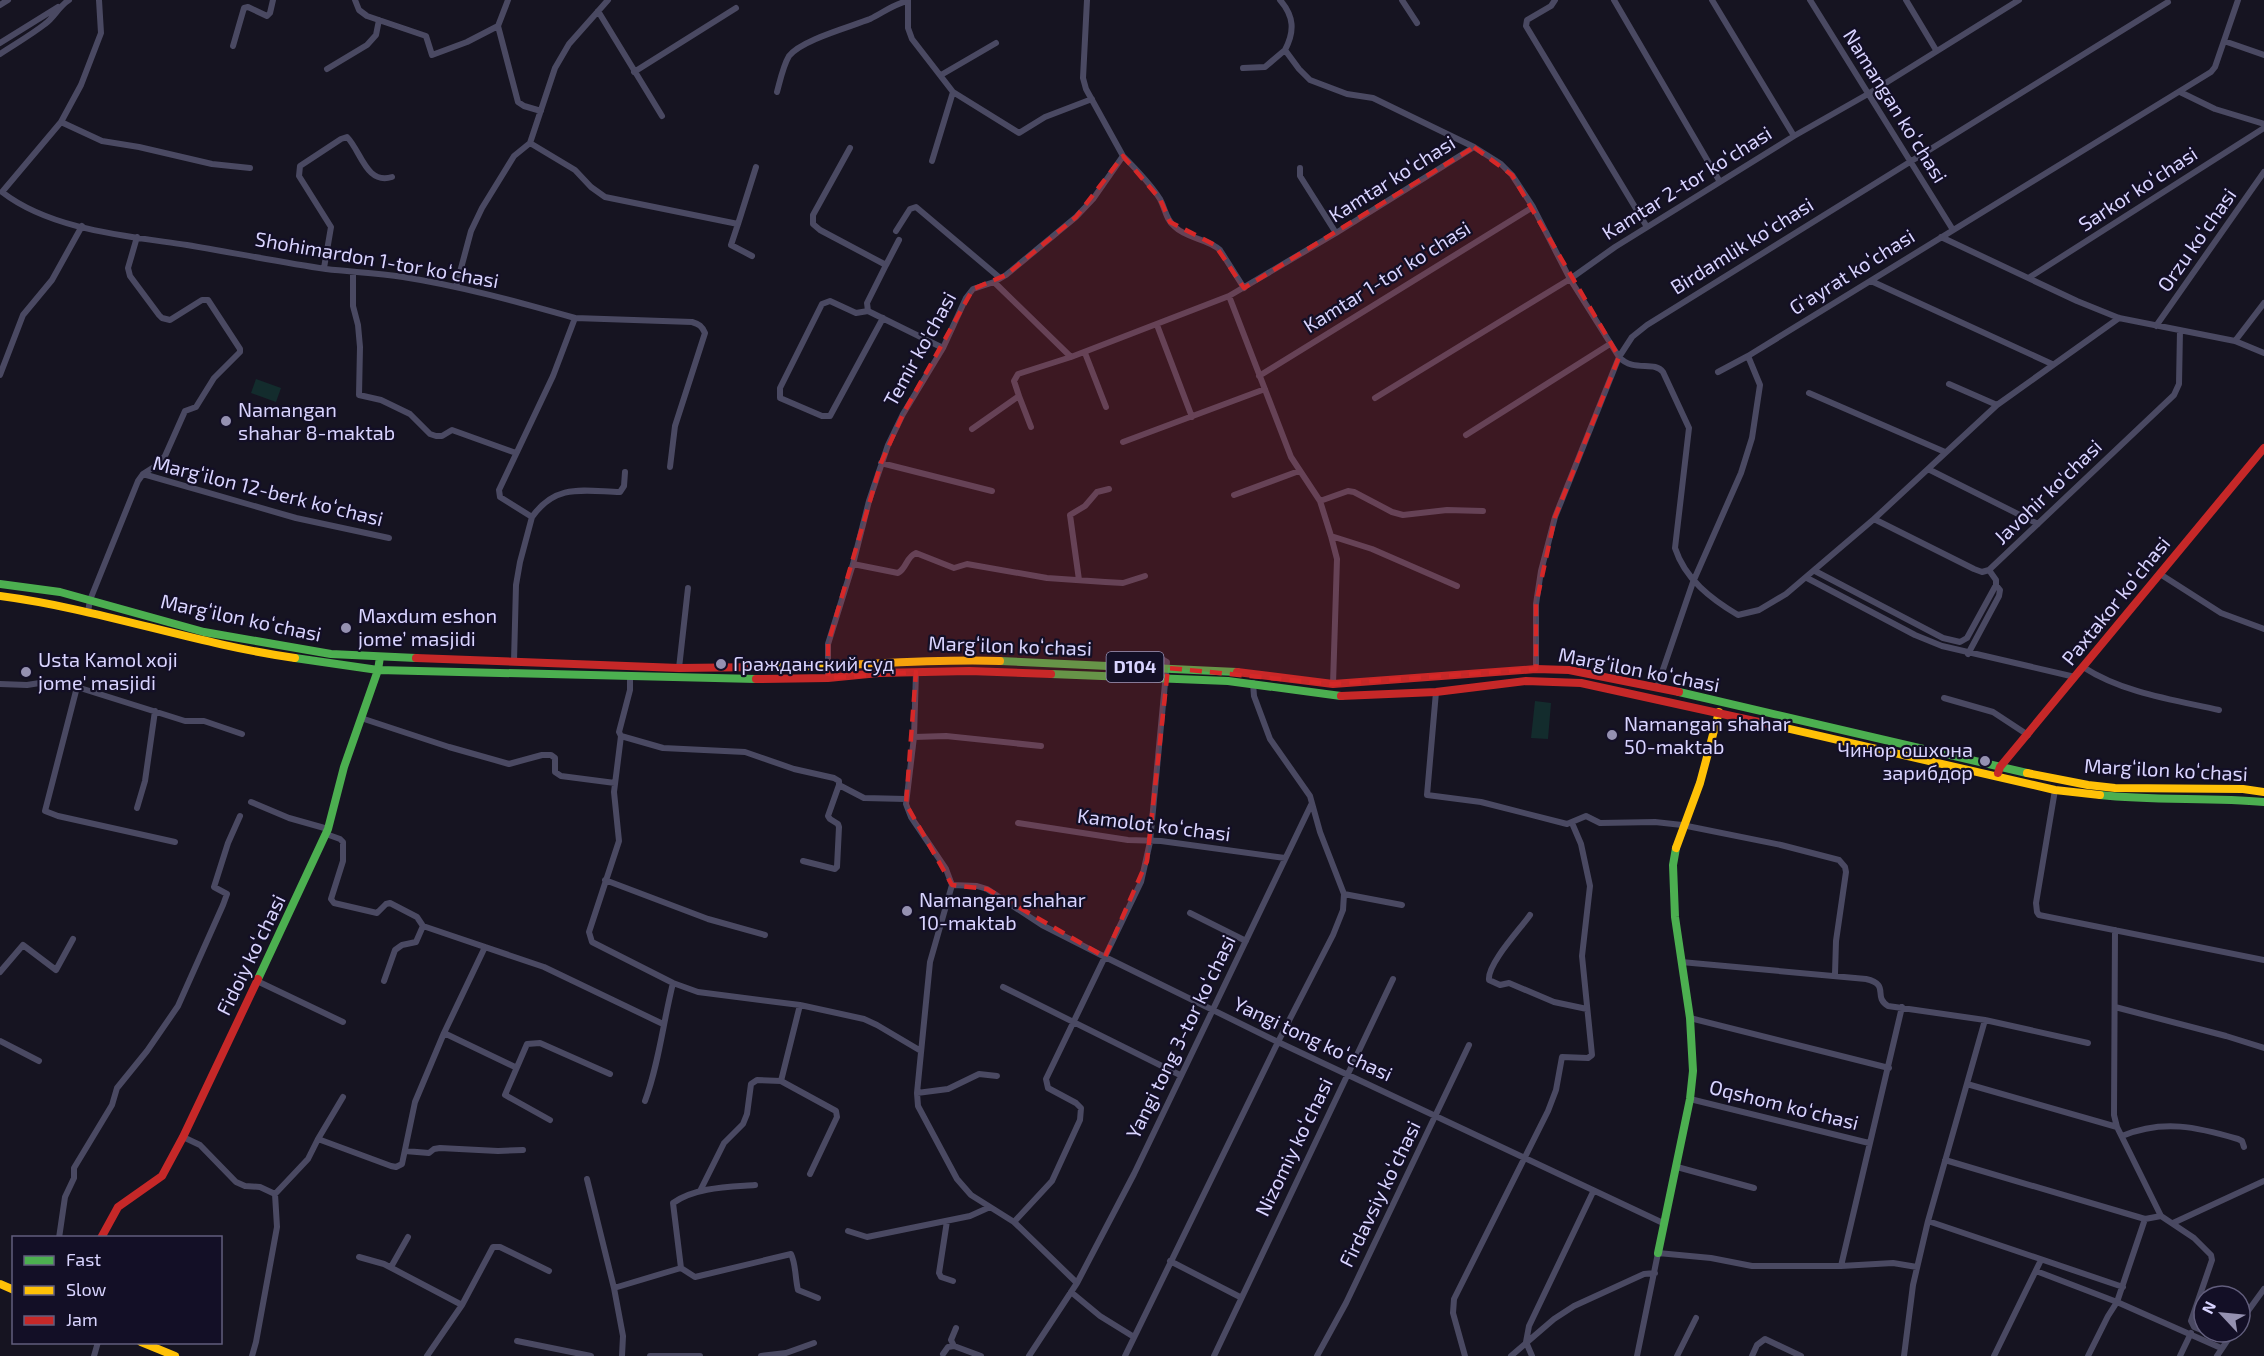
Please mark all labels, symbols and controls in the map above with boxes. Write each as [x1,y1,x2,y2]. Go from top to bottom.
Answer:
street label: Namangan koʻchasi [1839,24,1953,187]
street label: Kamtar 2-tor koʻchasi [1597,120,1776,244]
street label: Kamtar koʻchasi [1324,130,1459,227]
street label: Sarkor koʻchasi [2074,141,2201,235]
street label: Orzu koʻchasi [2152,183,2241,296]
street label: Birdamlik koʻchasi [1666,192,1817,299]
street label: Kamtar 1-tor koʻchasi [1299,215,1474,337]
street label: Gʻayrat koʻchasi [1784,223,1918,319]
street label: Shohimardon 1-tor koʻchasi [253,226,501,292]
street label: Temir ko'chasi [878,287,960,410]
place label: Namangan shahar 8-maktab [238,397,395,444]
marker: Namangan shahar 8-maktab [219,414,233,428]
street label: Javohir ko'chasi [1988,434,2106,549]
street label: Margʻilon 12-berk koʻchasi [151,450,386,530]
street label: Paxtakor koʻchasi [2056,531,2174,669]
street label: Margʻilon koʻchasi [159,588,324,646]
place label: Maxdum eshon jome’ masjidi [358,603,497,650]
marker: Maxdum eshon jome’ masjidi [339,621,353,635]
street label: Margʻilon koʻchasi [928,630,1092,660]
street label: Margʻilon koʻchasi [1556,642,1722,696]
place label: Usta Kamol xoji jome' masjidi [38,647,178,694]
place label: Гражданский суд [733,651,894,676]
road number: D104 [1106,652,1164,682]
marker: Гражданский суд [714,657,728,671]
marker: Usta Kamol xoji jome' masjidi [19,665,33,679]
place label: Namangan shahar 50-maktab [1624,711,1791,758]
marker: Namangan shahar 50-maktab [1605,728,1619,742]
place label: Чинор ошхона зарибдор [1838,737,1973,784]
street label: Margʻilon koʻchasi [2084,753,2248,785]
marker: Чинор ошхона зарибдор [1978,754,1992,768]
street label: Kamolot koʻchasi [1076,803,1232,845]
place label: Namangan shahar 10-maktab [919,887,1086,934]
street label: Fidoiy koʻchasi [211,890,290,1019]
marker: Namangan shahar 10-maktab [900,904,914,918]
street label: Yangi tong 3-tor koʻchasi [1120,931,1240,1142]
street label: Yangi tong koʻchasi [1230,991,1397,1085]
street label: Nizomiy koʻchasi [1249,1073,1337,1220]
street label: Oqshom koʻchasi [1707,1074,1861,1134]
street label: Firdavsiy koʻchasi [1333,1117,1425,1271]
legend [12,1236,222,1344]
text: Fast [66,1248,101,1270]
text: Slow [66,1278,107,1300]
north arrow [2192,1284,2252,1344]
text: N [2197,1298,2219,1317]
text: Jam [66,1308,98,1330]

